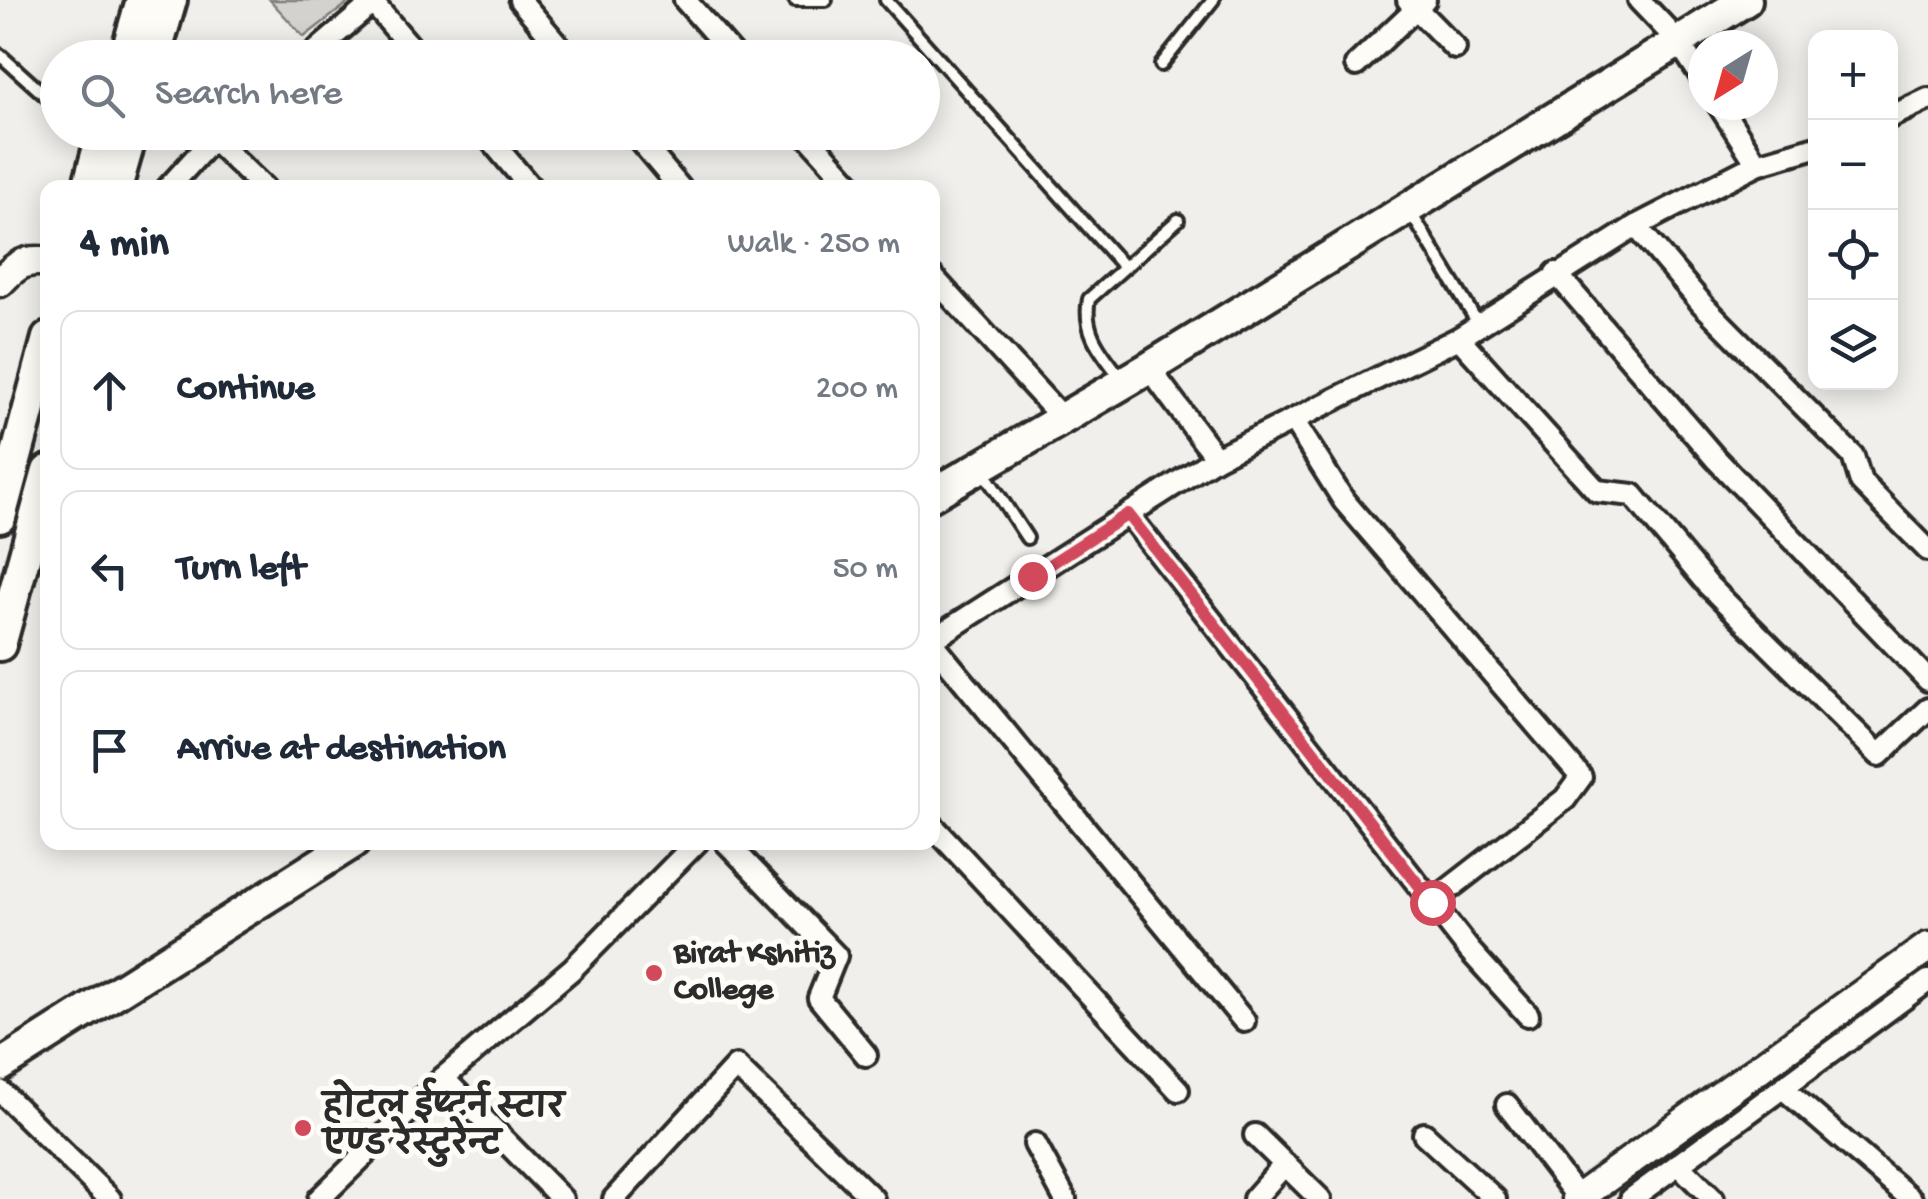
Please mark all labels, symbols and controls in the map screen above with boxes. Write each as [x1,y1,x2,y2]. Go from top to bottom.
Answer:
north arrow [1688,30,1778,120]
map controls [1808,30,1898,390]
button: + [1808,30,1898,120]
search box [40,40,940,150]
icon: search [75,68,130,123]
text: Search here [155,73,342,117]
button: − [1808,120,1898,210]
button: locate [1808,210,1898,300]
text: 4 min [80,221,169,270]
text: Walk · 250 m [728,226,900,264]
button: layers [1808,300,1898,390]
icon: ahead [82,363,137,418]
text: Continue [177,368,315,412]
text: 200 m [816,371,898,409]
icon: left [82,543,137,598]
text: Turn left [177,548,305,592]
text: 50 m [833,551,898,589]
route end [1010,554,1056,600]
icon: arrive [82,723,137,778]
text: Arrive at destination [177,728,506,772]
route start [1410,880,1456,926]
place label: Birat Kshitiz College [673,936,837,1011]
marker: Birat Kshitiz College [643,962,665,984]
place label: होटल ईष्टर्न स्टार एण्ड रेस्टुरेन्ट [320,1077,567,1167]
marker: होटल ईष्टर्न स्टार एण्ड रेस्टुरेन्ट [292,1117,314,1139]

